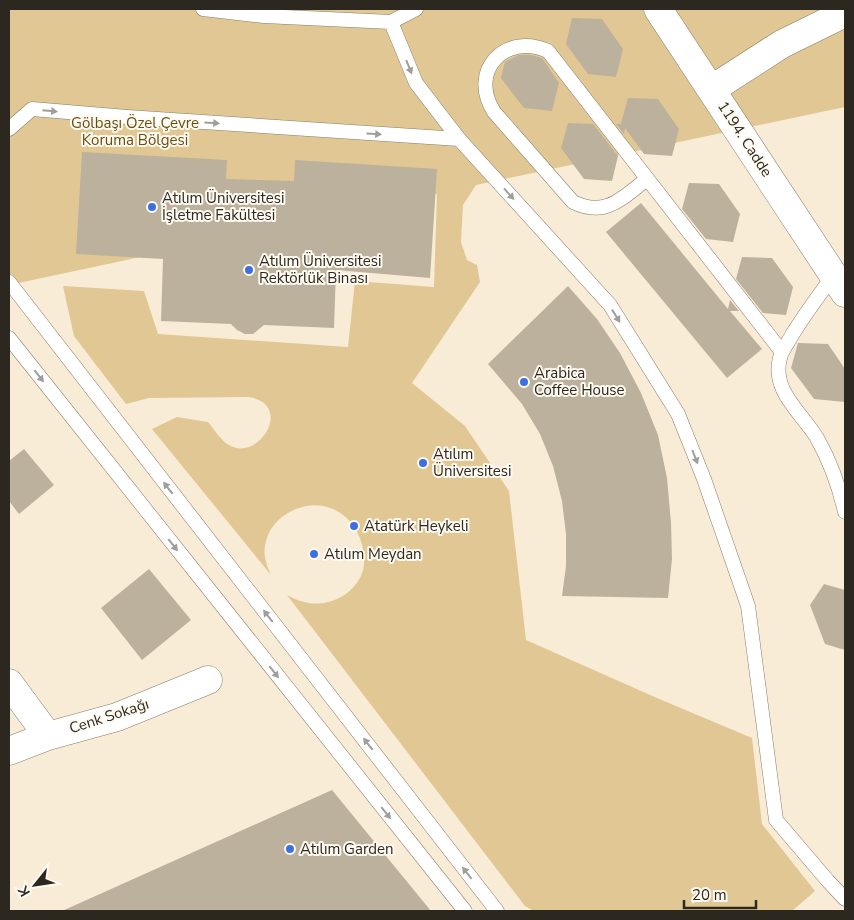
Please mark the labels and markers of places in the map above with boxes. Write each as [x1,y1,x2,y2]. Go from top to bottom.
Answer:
place label: Atılım Üniversitesi İşletme Fakültesi [162,188,284,225]
marker: Atılım Üniversitesi İşletme Fakültesi [146,201,158,213]
place label: Atılım Üniversitesi Rektörlük Binası [259,251,381,288]
marker: Atılım Üniversitesi Rektörlük Binası [243,264,255,276]
place label: Arabica Coffee House [534,363,625,400]
marker: Arabica Coffee House [518,376,530,388]
place label: Atılım Üniversitesi [433,444,511,481]
marker: Atılım Üniversitesi [417,457,429,469]
place label: Atatürk Heykeli [364,516,469,536]
marker: Atatürk Heykeli [348,520,360,532]
place label: Atılım Meydan [324,544,422,564]
marker: Atılım Meydan [308,548,320,560]
place label: Atılım Garden [300,839,393,859]
marker: Atılım Garden [284,843,296,855]

